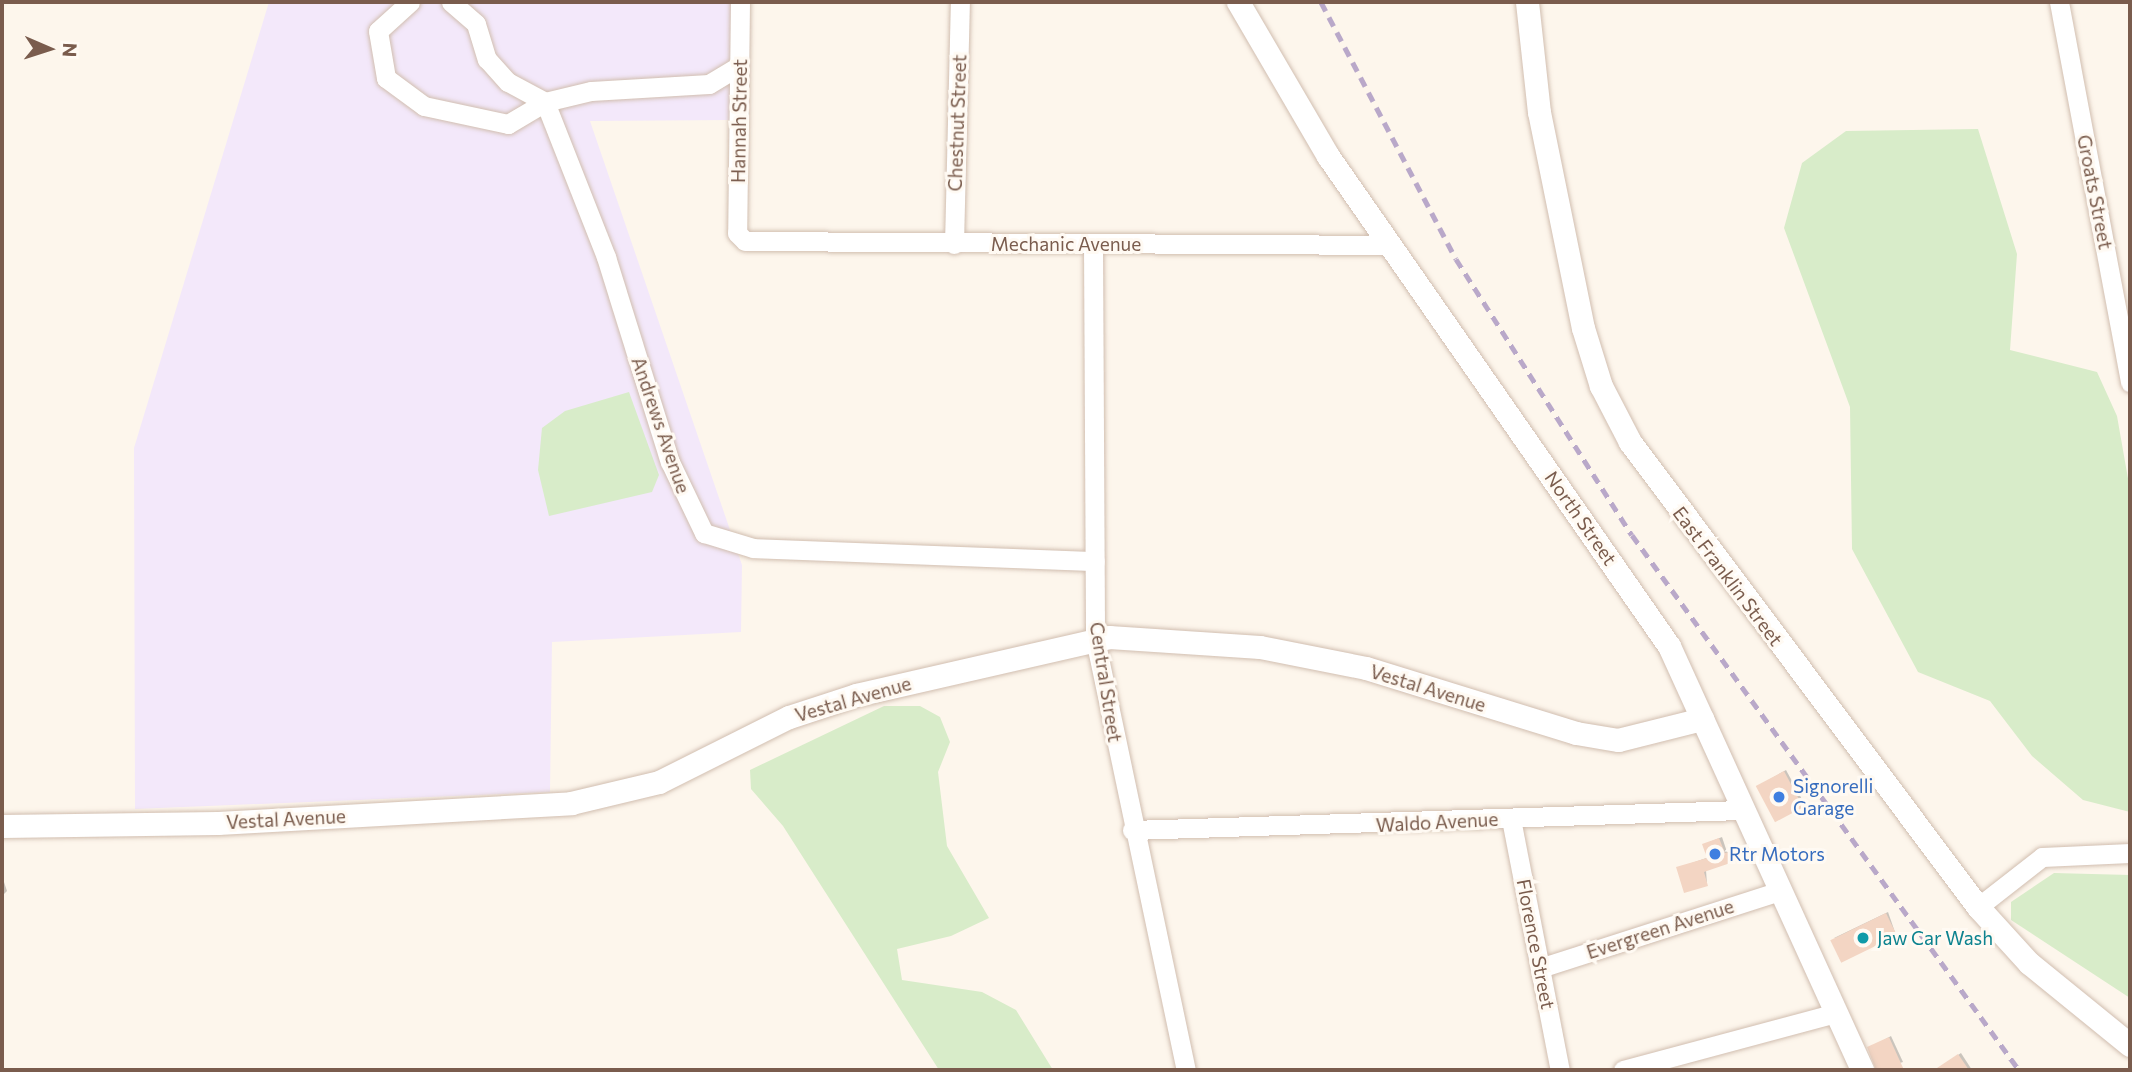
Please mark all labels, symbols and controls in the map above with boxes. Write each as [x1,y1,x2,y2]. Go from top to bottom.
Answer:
north arrow [14,14,84,84]
text: N [59,42,82,58]
street label: Chestnut Street [943,54,971,192]
street label: Hannah Street [727,59,751,183]
street label: Groats Street [2073,133,2117,251]
street label: Mechanic Avenue [991,233,1141,255]
street label: Andrews Avenue [627,354,695,496]
street label: North Street [1540,467,1622,569]
street label: East Franklin Street [1668,502,1788,650]
street label: Central Street [1085,620,1127,744]
street label: Vestal Avenue [1367,660,1489,716]
street label: Vestal Avenue [792,672,914,726]
place label: Signorelli Garage [1793,775,1873,819]
marker: Signorelli Garage [1771,789,1787,805]
street label: Vestal Avenue [226,804,346,834]
street label: Waldo Avenue [1375,807,1499,837]
place label: Rtr Motors [1729,843,1825,865]
marker: Rtr Motors [1707,846,1723,862]
street label: Florence Street [1512,877,1560,1011]
street label: Evergreen Avenue [1583,894,1737,964]
place label: Jaw Car Wash [1877,927,1993,949]
marker: Jaw Car Wash [1855,930,1871,946]

